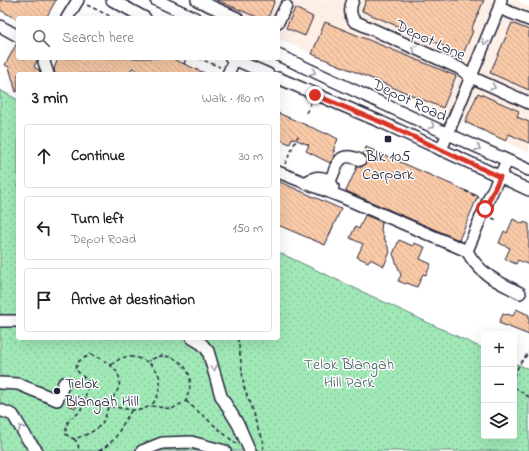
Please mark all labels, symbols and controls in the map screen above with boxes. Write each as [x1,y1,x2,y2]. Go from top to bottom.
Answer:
street label: Depot Lane [390,14,470,68]
search box [16,16,280,60]
icon: search [30,27,52,49]
text: Search here [62,27,134,49]
one-way arrow [481,39,489,46]
one-way arrow [410,44,417,52]
one-way arrow [309,67,317,75]
street label: Depot Road [367,73,451,129]
one-way arrow [489,82,497,90]
text: 3 min [32,86,68,111]
route end [306,86,324,104]
text: Walk · 180 m [202,89,264,108]
one-way arrow [427,121,435,129]
marker: Blk 105 Carpark [383,134,393,144]
one-way arrow [474,143,481,151]
icon: ahead [33,145,55,167]
text: Continue [71,145,125,167]
place label: Blk 105 Carpark [362,145,415,187]
text: 30 m [239,147,263,166]
route start [476,200,494,218]
text: Turn left [71,208,124,230]
icon: left [33,217,55,239]
text: 150 m [232,219,263,238]
text: Depot Road [71,230,136,249]
icon: arrive [33,289,55,311]
text: Arrive at destination [71,289,195,311]
map controls [481,331,517,439]
button: + [481,331,517,367]
park label: Telok Blangah Hill Park [304,353,394,395]
one-way arrow [209,364,217,371]
button: − [481,367,517,403]
place label: Telok Blangah Hill [64,372,139,414]
marker: Telok Blangah Hill [52,386,62,396]
button: layers [481,403,517,439]
one-way arrow [18,425,25,432]

